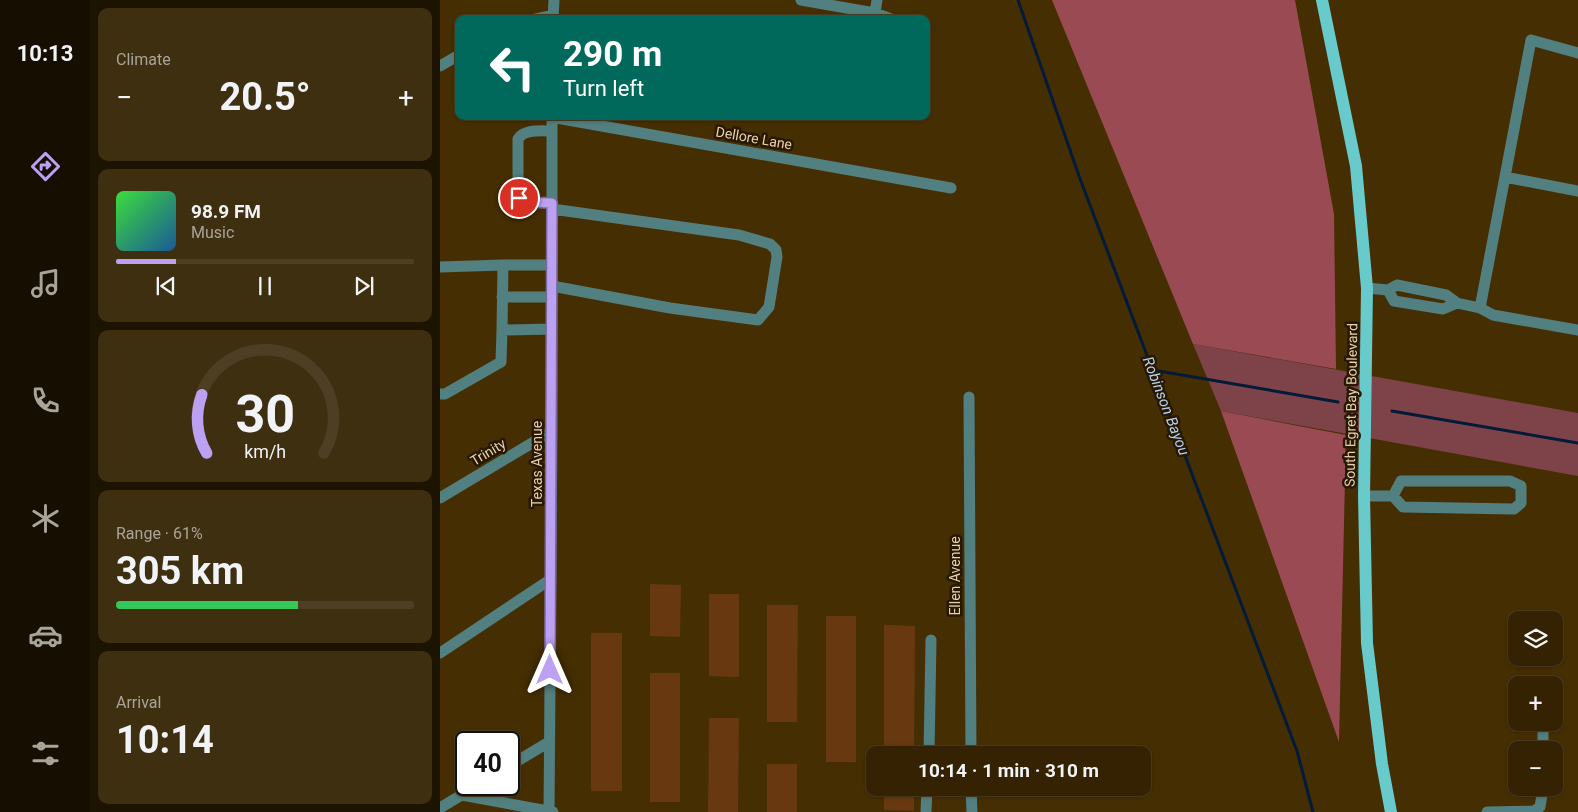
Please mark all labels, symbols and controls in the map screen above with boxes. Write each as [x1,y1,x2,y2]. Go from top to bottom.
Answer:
text: 290 m [563,34,662,75]
icon: left [480,35,545,100]
text: 10:13 [17,41,73,66]
text: Climate [116,50,171,69]
text: 20.5° [219,75,311,119]
text: Turn left [563,76,644,101]
text: − [116,81,132,114]
text: + [398,81,414,114]
street label: Dellore Lane [715,123,793,153]
icon: directions [28,149,63,184]
pin [498,177,540,219]
icon: arrive [505,184,533,212]
text: 98.9 FM [191,200,261,223]
text: Music [191,223,234,242]
icon: music [28,266,63,301]
icon: previous [152,272,180,300]
icon: pause [251,272,279,300]
icon: next [350,272,378,300]
street label: South Egret Bay Boulevard [1342,323,1360,487]
water label: Robinson Bayou [1139,354,1193,458]
icon: phone [28,383,63,418]
text: 30 [235,384,295,445]
street label: Texas Avenue [529,421,545,507]
street label: Trinity [467,435,509,469]
text: km/h [244,441,286,462]
icon: climate [28,501,63,536]
text: Range · 61% [116,524,203,543]
street label: Ellen Avenue [947,536,963,616]
text: 305 km [116,549,244,593]
map controls [1508,611,1563,796]
button: layers [1508,611,1563,666]
icon: car [28,618,63,653]
position arrow [523,643,575,695]
button: + [1508,676,1563,731]
text: Arrival [116,693,161,712]
text: 10:14 [116,718,214,762]
speed limit sign: 40 [455,731,520,796]
icon: filters [28,736,63,771]
button: − [1508,741,1563,796]
text: 10:14 · 1 min · 310 m [918,759,1099,782]

